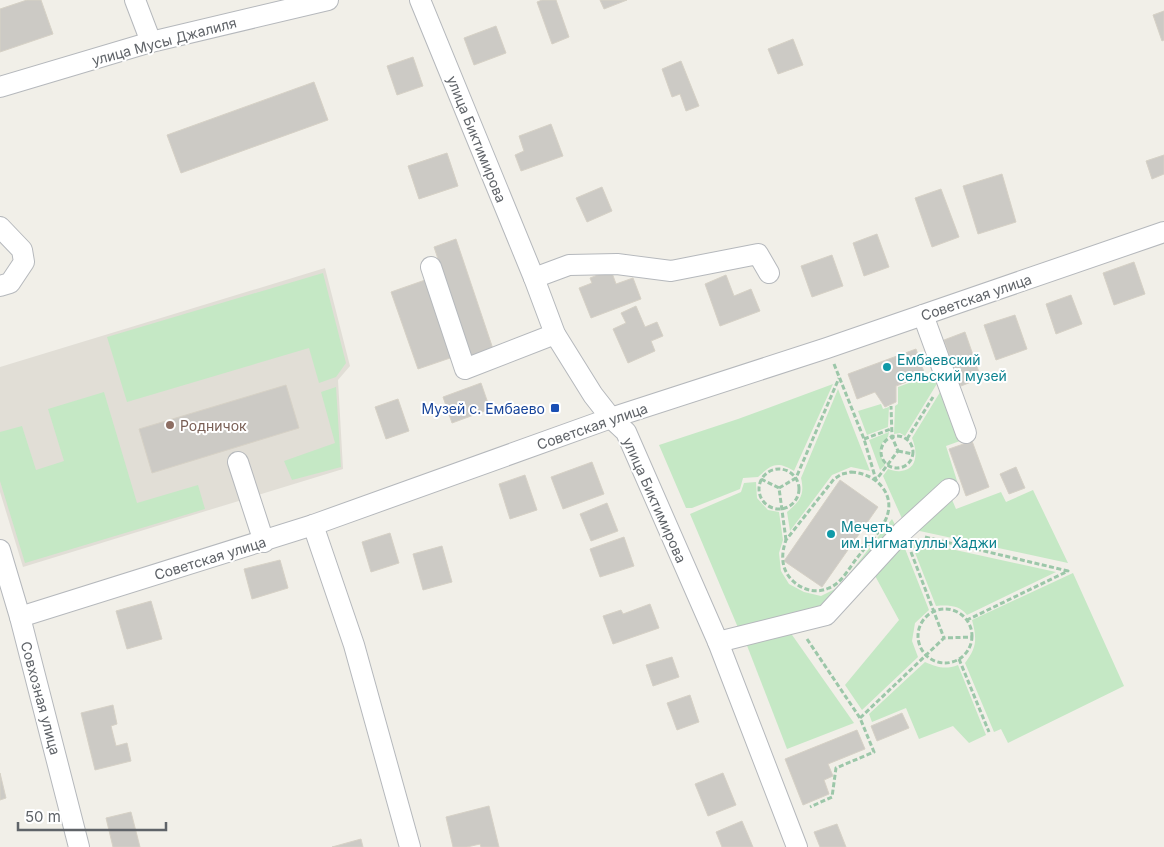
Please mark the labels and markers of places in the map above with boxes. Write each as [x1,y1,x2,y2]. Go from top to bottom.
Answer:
place label: Ембаевский сельский музей [897,351,1007,384]
marker: Ембаевский сельский музей [881,361,893,373]
place label: Музей с. Ембаево [422,400,545,417]
marker: Музей с. Ембаево [549,402,561,414]
place label: Родничок [180,417,247,434]
marker: Родничок [164,419,176,431]
place label: Мечеть им.Нигматуллы Хаджи [841,518,997,551]
marker: Мечеть им.Нигматуллы Хаджи [825,528,837,540]

